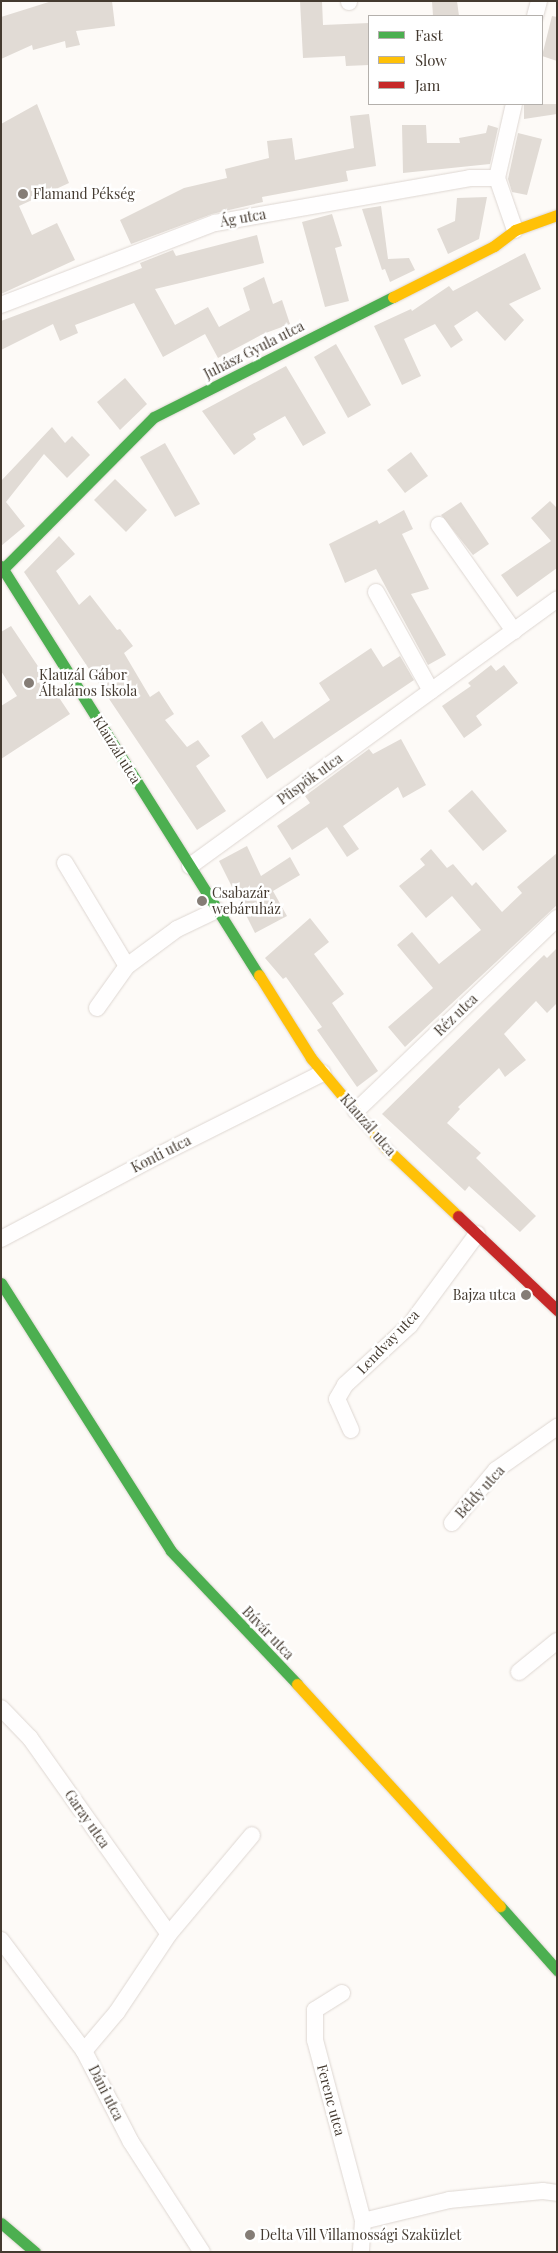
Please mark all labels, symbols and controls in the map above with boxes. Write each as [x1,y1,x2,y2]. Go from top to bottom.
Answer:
legend [368,15,543,105]
text: Fast [415,25,443,45]
text: Slow [415,50,447,70]
text: Jam [415,75,440,95]
place label: Flamand Pékség [33,186,135,202]
marker: Flamand Pékség [17,188,29,200]
street label: Ág utca [219,206,267,230]
street label: Juhász Gyula utca [201,317,307,383]
place label: Klauzál Gábor Általános Iskola [39,667,137,700]
marker: Klauzál Gábor Általános Iskola [23,677,35,689]
street label: Klauzál utca [90,713,144,787]
street label: Püspök utca [274,750,346,808]
place label: Csabazár webáruház [212,885,281,918]
marker: Csabazár webáruház [196,895,208,907]
street label: Réz utca [431,990,481,1040]
street label: Klauzál utca [337,1091,399,1159]
street label: Konti utca [128,1132,194,1176]
place label: Bajza utca [453,1287,516,1303]
marker: Bajza utca [520,1289,532,1301]
street label: Lendvay utca [353,1306,423,1378]
street label: Béldy utca [452,1462,508,1522]
street label: Búvár utca [239,1603,297,1663]
street label: Garay utca [61,1787,113,1851]
street label: Ferenc utca [313,2062,349,2138]
street label: Dáni utca [85,2063,127,2123]
place label: Delta Vill Villamossági Szaküzlet [260,2227,462,2243]
marker: Delta Vill Villamossági Szaküzlet [244,2229,256,2241]

